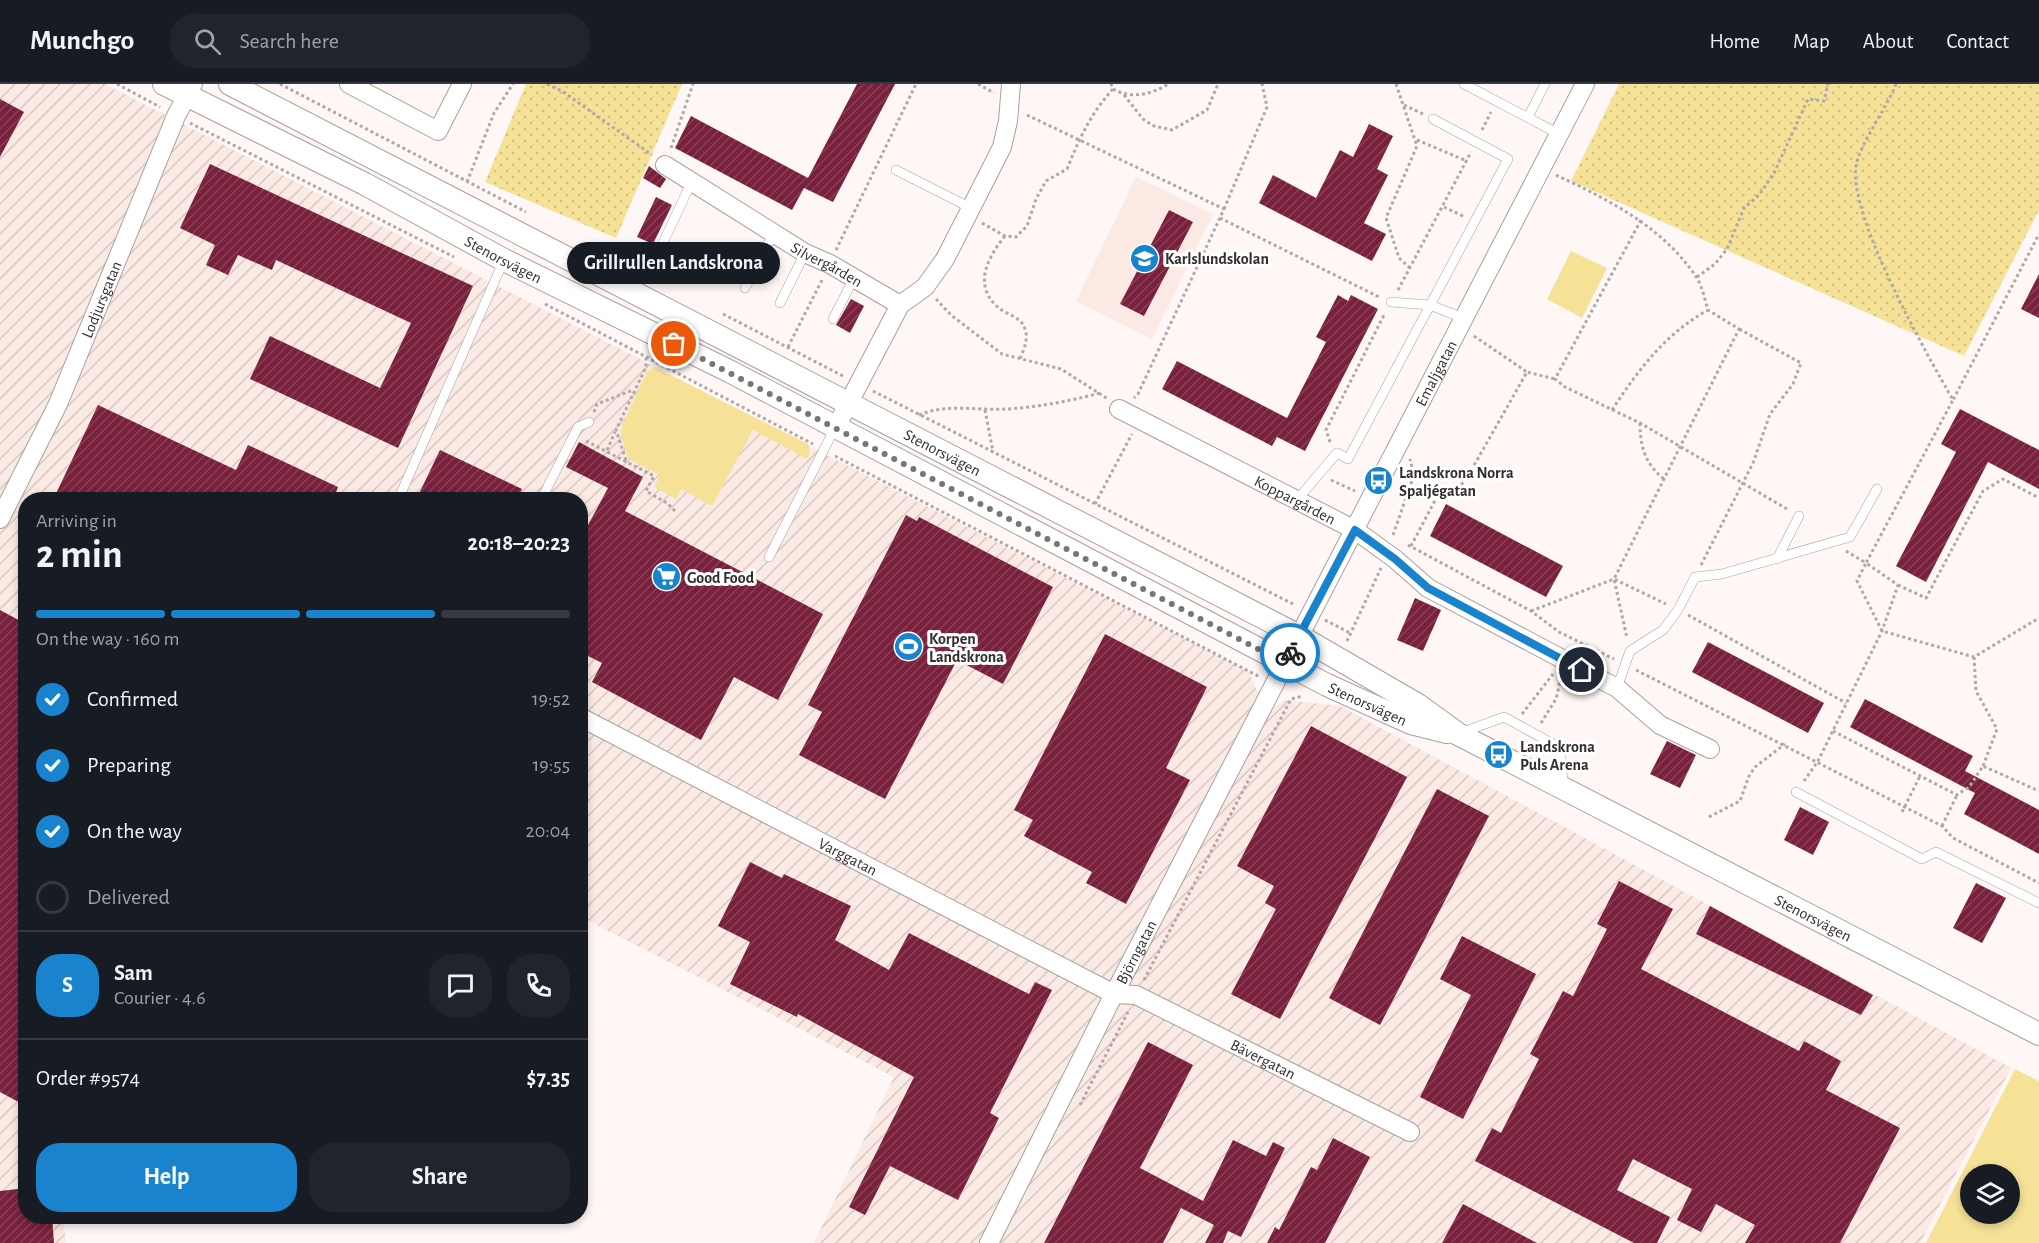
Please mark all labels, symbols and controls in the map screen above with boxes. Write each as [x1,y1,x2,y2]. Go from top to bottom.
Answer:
search box [170,14,590,68]
icon: search [191,25,224,58]
text: Munchgo [30,27,134,55]
text: Search here [239,30,339,52]
text: Home [1709,31,1760,52]
text: Map [1793,31,1830,52]
text: About [1863,31,1913,52]
text: Contact [1946,31,2009,52]
street label: Stenorsvägen [462,233,544,286]
street label: Silvergården [788,239,865,290]
callout: Grillrullen Landskrona [568,242,780,284]
school or university icon: Karlslundskolan [1128,242,1160,274]
place label: Karlslundskolan [1165,251,1269,267]
text: Grillrullen Landskrona [584,253,763,273]
street label: Lodjursgatan [79,259,125,340]
pin [648,318,699,369]
icon: bag [657,327,690,360]
street label: Emaljgatan [1413,338,1460,409]
street label: Stenorsvägen [901,426,983,479]
bus stop icon: Landskrona Norra Spaljégatan [1362,465,1394,497]
place label: Landskrona Norra Spaljégatan [1399,465,1514,500]
street label: Koppargården [1252,473,1338,528]
text: Arriving in [36,511,117,531]
text: 20:18–20:23 [468,532,570,554]
text: 2 min [36,536,123,575]
supermarket icon: Good Food [650,561,682,593]
place label: Good Food [687,570,755,586]
courier [1260,623,1320,683]
text: On the way · 160 m [36,629,180,649]
sports icon: Korpen Landskrona [892,631,924,663]
place label: Korpen Landskrona [929,631,1004,665]
icon: bike [1274,637,1307,670]
pin [1556,644,1607,695]
icon: home [1565,653,1598,686]
street label: Stenorsvägen [1326,680,1409,729]
icon: check [36,683,69,716]
text: Confirmed [87,688,178,710]
text: 19:52 [532,689,570,709]
bus stop icon: Landskrona Puls Arena [1483,739,1515,771]
place label: Landskrona Puls Arena [1520,739,1595,773]
icon: check [36,749,69,782]
text: Preparing [87,754,171,776]
text: 19:55 [532,755,570,775]
icon: check [36,815,69,848]
text: On the way [87,820,182,842]
text: 20:04 [526,821,570,841]
street label: Varggatan [816,835,880,879]
text: Delivered [87,886,170,908]
street label: Stenorsvägen [1772,892,1854,945]
street label: Björngatan [1114,918,1160,987]
button: chat [429,954,492,1017]
button: phone [507,954,570,1017]
text: Sam [114,962,153,984]
text: S [62,974,73,996]
text: Courier · 4.6 [114,988,206,1008]
street label: Bävergatan [1228,1037,1298,1083]
text: Order #9574 [36,1067,140,1089]
text: $7.35 [527,1067,570,1089]
button: Help [36,1143,297,1212]
button: Share [309,1143,570,1212]
map controls [1960,1164,2020,1224]
button: layers [1960,1164,2020,1224]

